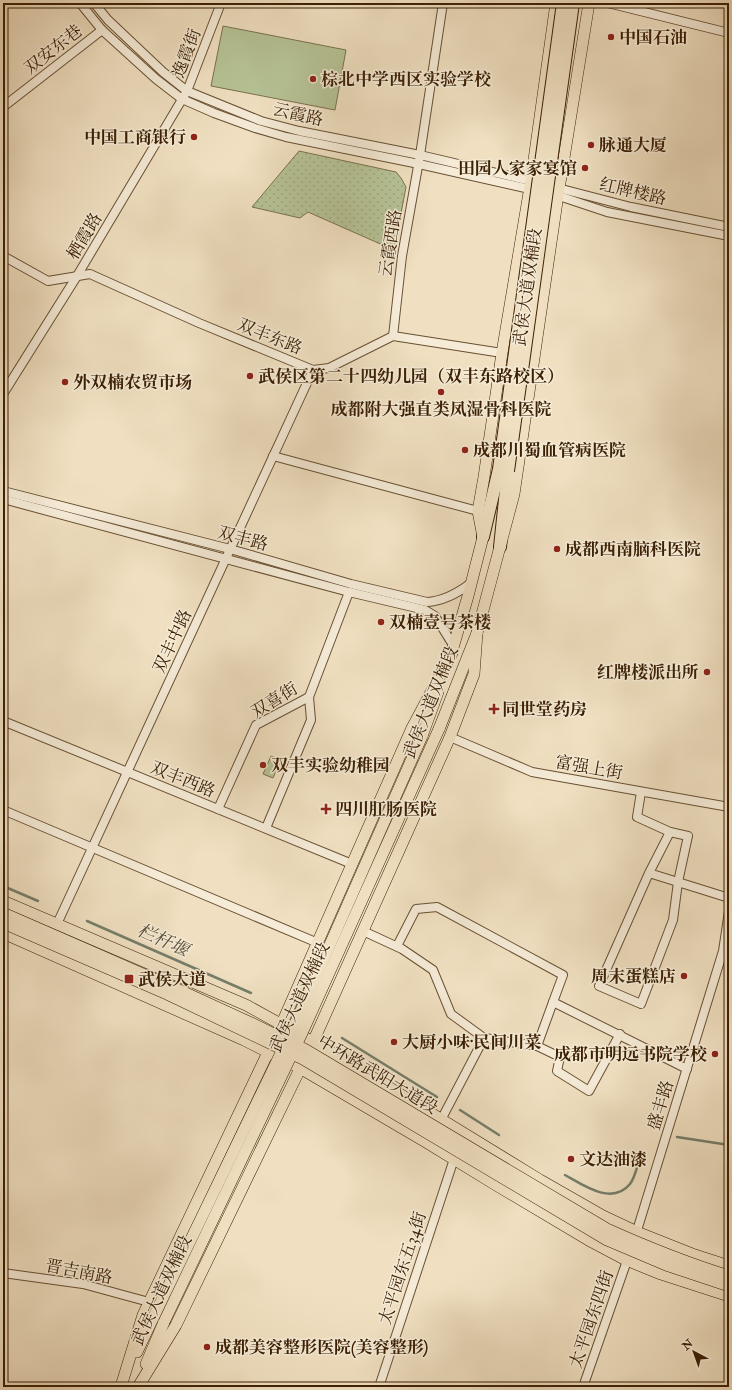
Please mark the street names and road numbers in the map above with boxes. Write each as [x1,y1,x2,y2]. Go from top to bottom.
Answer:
street label: 双安东巷 [20,20,87,79]
street label: 逸霞街 [168,26,205,81]
street label: 云霞路 [271,99,325,130]
street label: 红牌楼路 [597,174,668,209]
street label: 云霞西路 [375,208,406,278]
street label: 栖霞路 [62,209,107,264]
street label: 武侯大道双楠段 [509,227,546,347]
street label: 双丰东路 [234,314,305,359]
street label: 双丰路 [216,522,270,555]
street label: 双丰中路 [149,606,196,676]
street label: 武侯大道双楠段 [398,643,462,761]
street label: 双喜街 [247,678,301,723]
street label: 富强上街 [554,751,624,784]
street label: 双丰西路 [147,757,218,802]
street label: 武侯大道双楠段 [265,939,334,1056]
street label: 中环路武阳大道段 [314,1030,441,1118]
street label: 盛丰路 [643,1078,678,1133]
street label: 太平园东五34街 [374,1209,431,1327]
street label: 武侯大道双楠段 [127,1232,196,1349]
street label: 晋吉南路 [44,1255,114,1288]
street label: 太平园东四街 [565,1268,618,1371]

